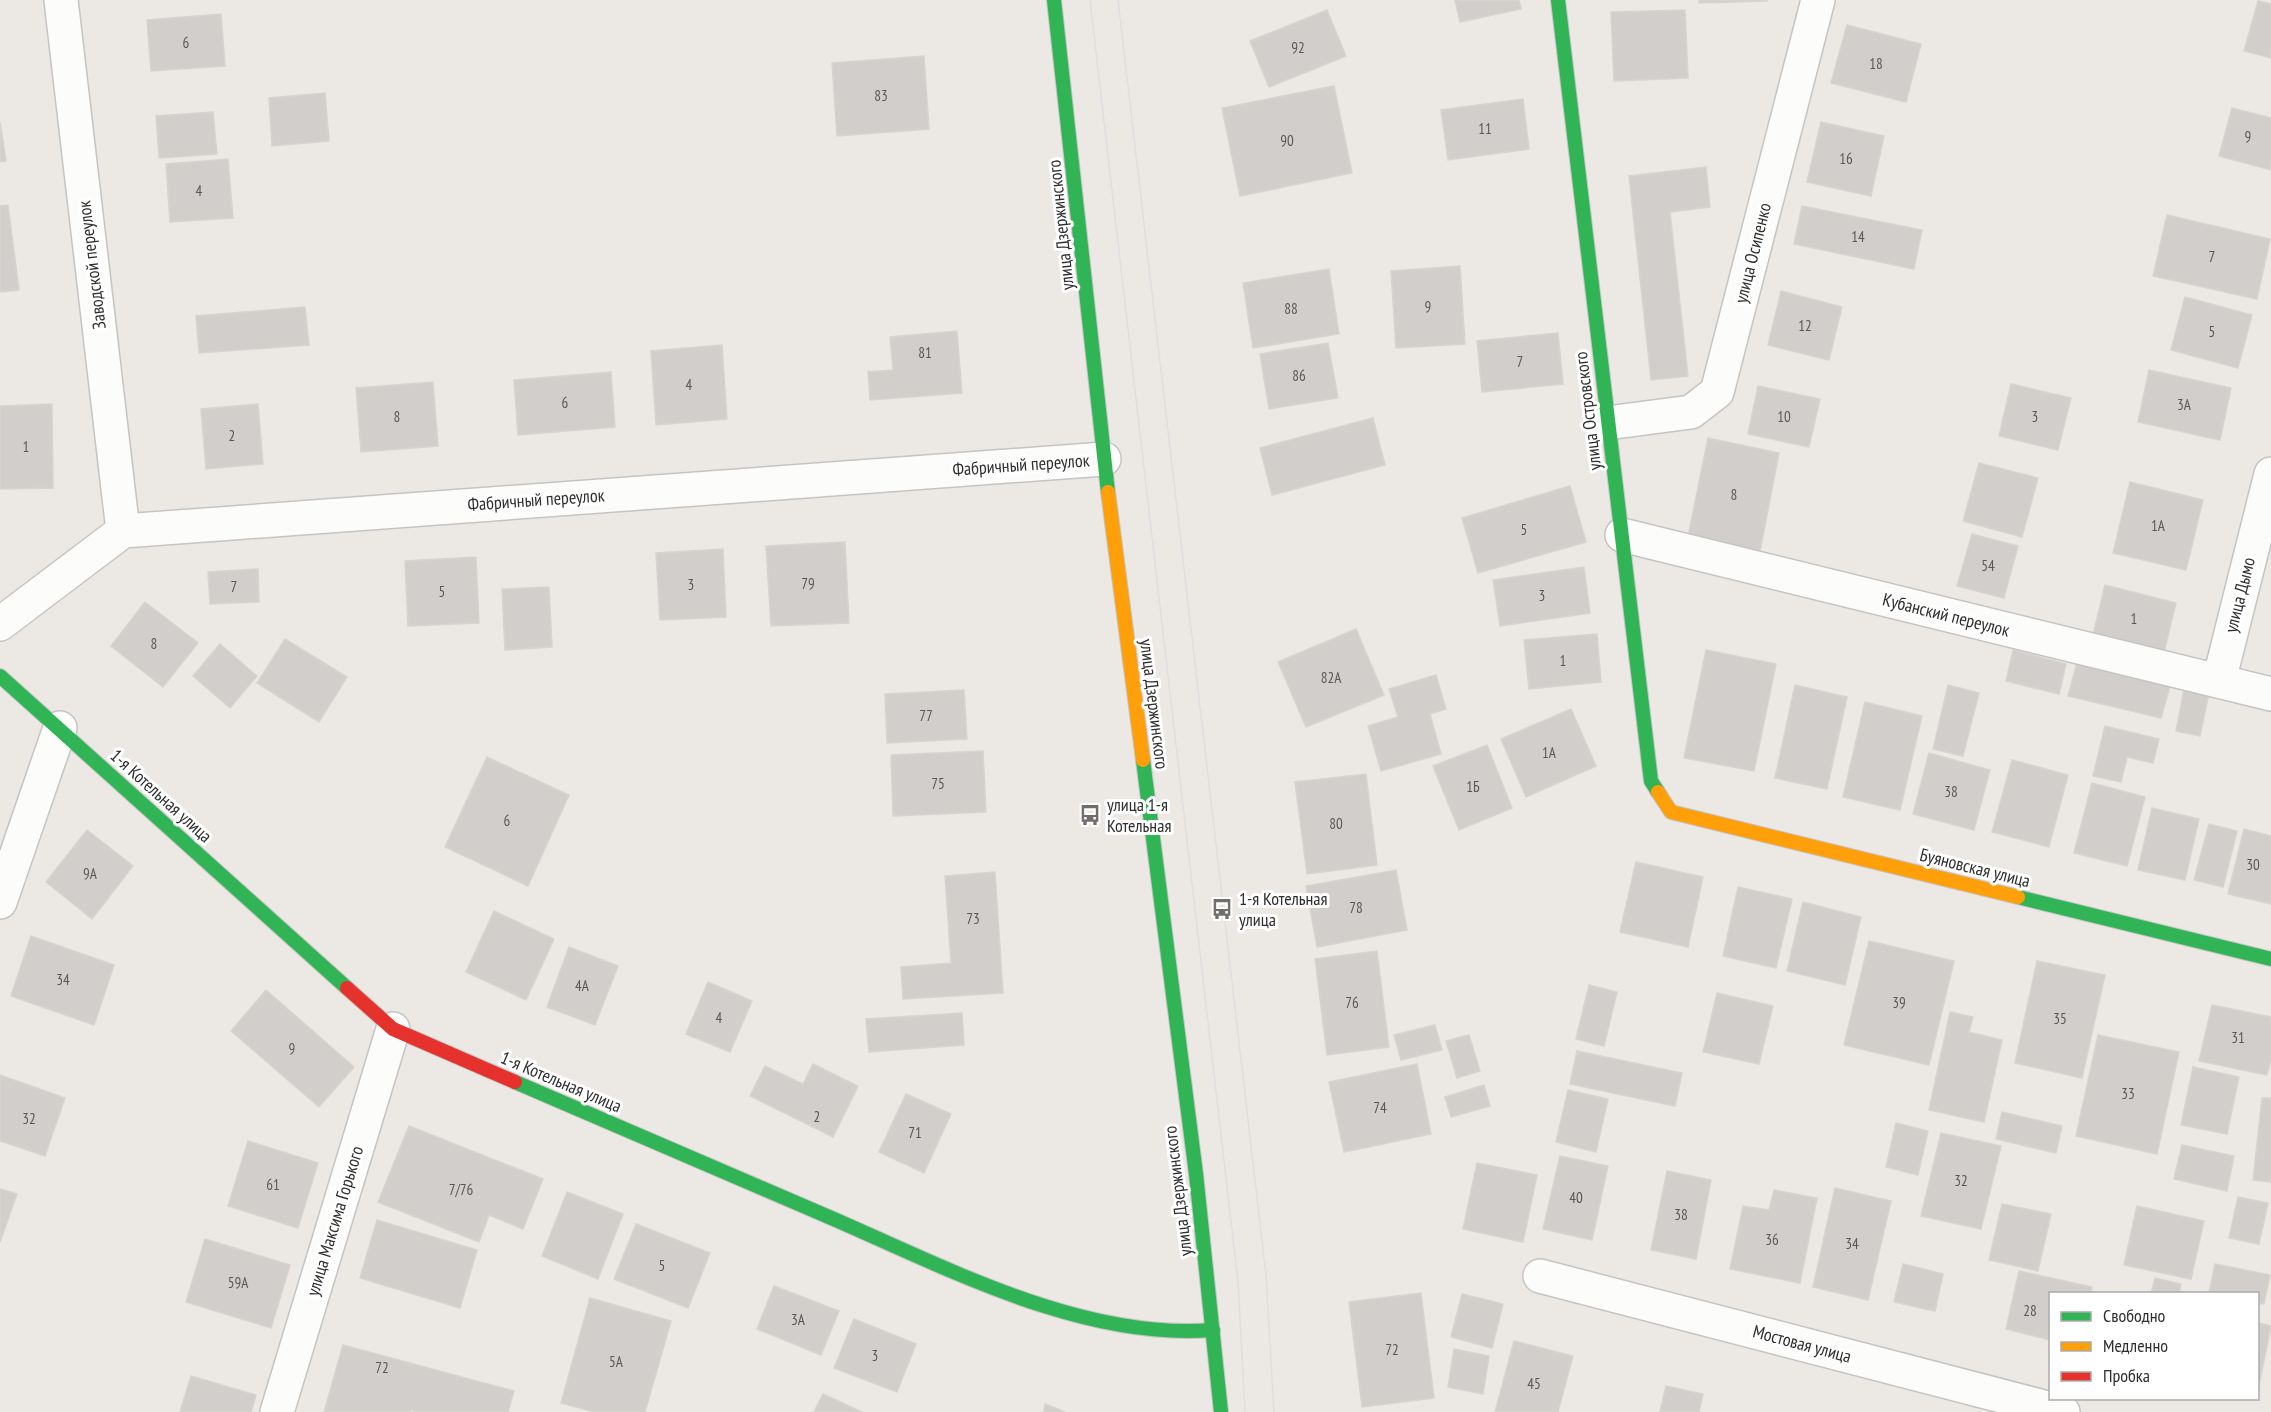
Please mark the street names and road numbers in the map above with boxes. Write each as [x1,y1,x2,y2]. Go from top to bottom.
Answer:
street label: улица Дзержинского [1042,159,1079,291]
street label: Заводской переулок [72,199,111,331]
street label: улица Осипенко [1729,200,1776,305]
street label: улица Островского [1569,350,1606,472]
street label: Фабричный переулок [952,448,1090,481]
street label: Фабричный переулок [467,483,605,516]
street label: улица Дымо [2219,555,2260,635]
street label: Кубанский переулок [1880,588,2012,641]
street label: улица Дзержинского [1135,638,1174,771]
street label: 1-я Котельная улица [106,744,217,847]
street label: Буяновская улица [1918,843,2033,892]
street label: 1-я Котельная улица [497,1046,625,1117]
street label: улица Дзержинского [1158,1124,1197,1257]
street label: улица Максима Горького [301,1143,368,1299]
street label: Мостовая улица [1750,1319,1854,1368]

